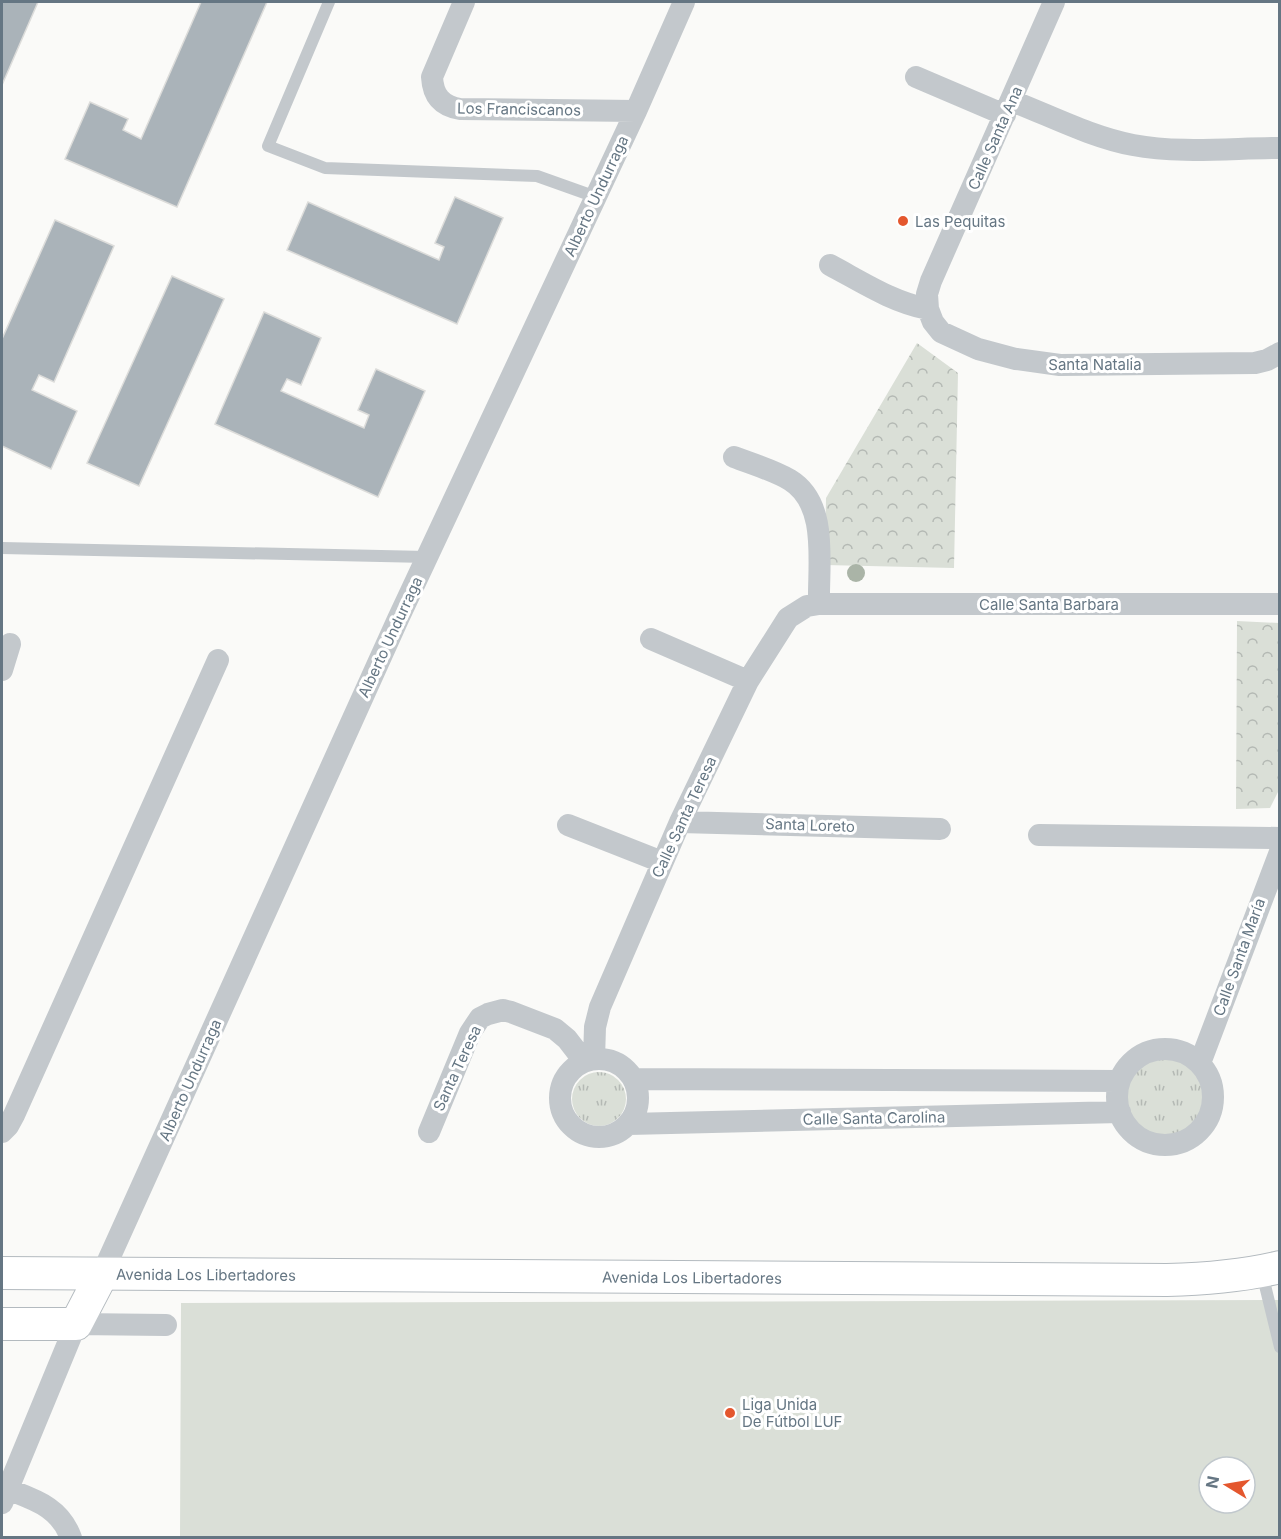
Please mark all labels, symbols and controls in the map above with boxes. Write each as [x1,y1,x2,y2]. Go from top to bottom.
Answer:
street label: Calle Santa Ana [964,83,1026,193]
street label: Los Franciscanos [457,98,581,120]
street label: Alberto Undurraga [560,132,632,260]
place label: Las Pequitas [915,212,1005,231]
marker: Las Pequitas [896,214,910,228]
street label: Santa Natalia [1048,355,1142,374]
street label: Alberto Undurraga [354,573,426,701]
street label: Calle Santa Barbara [979,595,1119,614]
street label: Calle Santa Teresa [648,753,720,881]
street label: Santa Loreto [765,814,855,836]
street label: Calle Santa María [1209,895,1269,1019]
street label: Alberto Undurraga [155,1016,225,1144]
street label: Santa Teresa [429,1022,485,1114]
street label: Calle Santa Carolina [803,1107,945,1129]
street label: Avenida Los Libertadores [116,1264,296,1284]
street label: Avenida Los Libertadores [602,1267,782,1287]
place label: Liga Unida De Fútbol LUF [742,1395,842,1431]
marker: Liga Unida De Fútbol LUF [723,1406,737,1420]
north arrow [1197,1455,1257,1515]
text: N [1201,1474,1223,1490]

